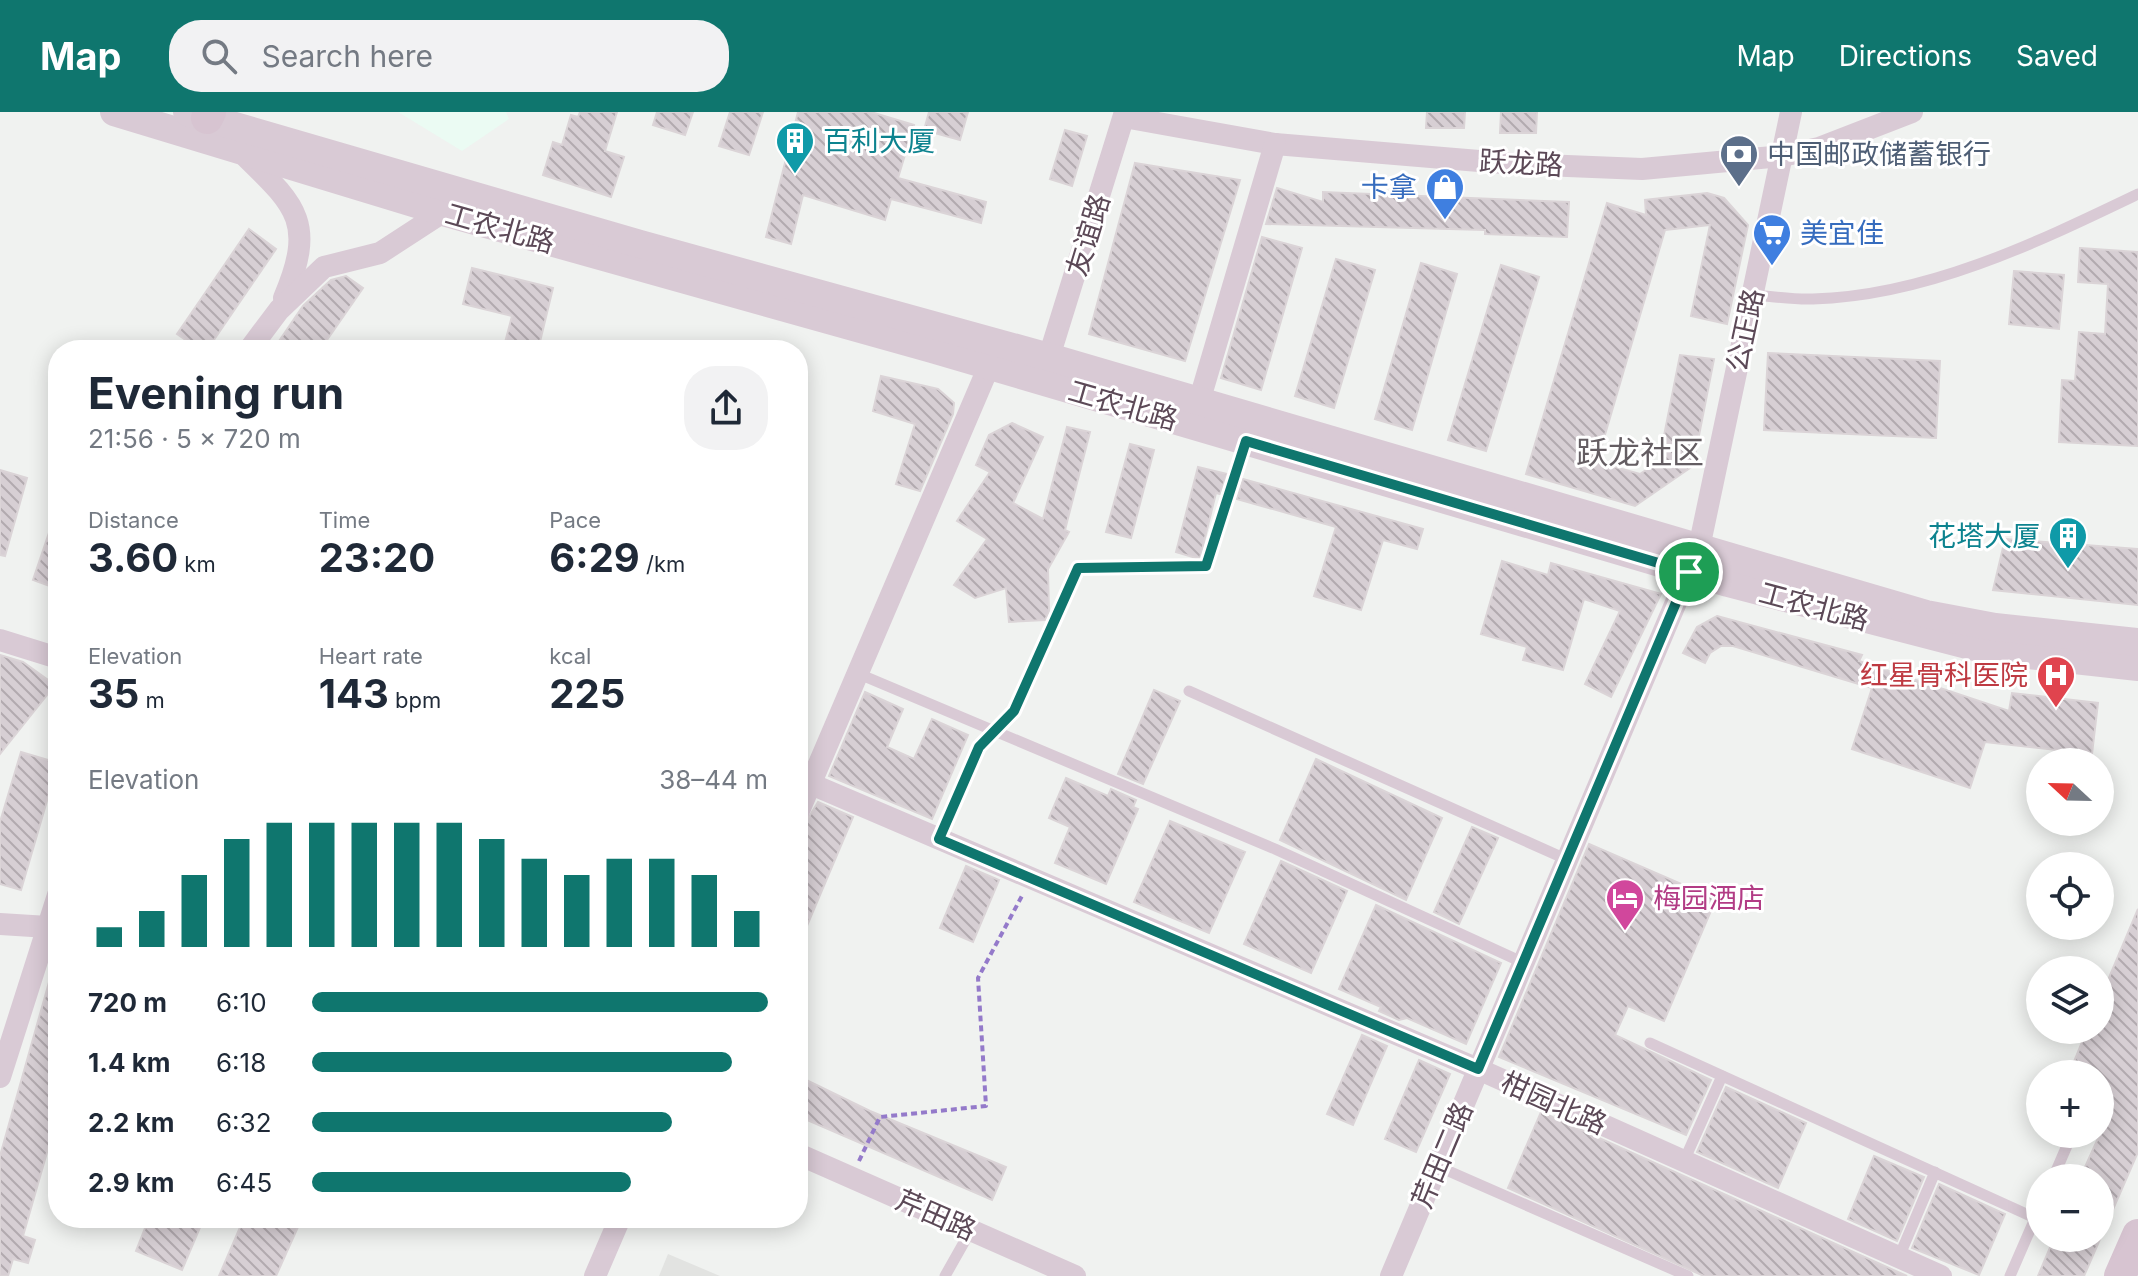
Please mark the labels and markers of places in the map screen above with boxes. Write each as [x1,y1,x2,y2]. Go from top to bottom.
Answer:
building icon: 百利大厦 [774,120,816,175]
place label: 百利大厦 [823,124,935,158]
bank icon: 中国邮政储蓄银行 [1718,133,1760,188]
place label: 中国邮政储蓄银行 [1767,137,1991,171]
shop icon: 卡拿 [1424,166,1466,221]
place label: 卡拿 [1361,170,1417,204]
supermarket icon: 美宜佳 [1751,212,1793,267]
place label: 美宜佳 [1800,216,1884,250]
building icon: 花塔大厦 [2047,515,2089,570]
place label: 花塔大厦 [1928,519,2040,553]
pin [1655,538,1723,606]
hospital icon: 红星骨科医院 [2035,654,2077,709]
place label: 红星骨科医院 [1860,658,2028,692]
hotel icon: 梅园酒店 [1604,877,1646,932]
place label: 梅园酒店 [1653,881,1765,915]

